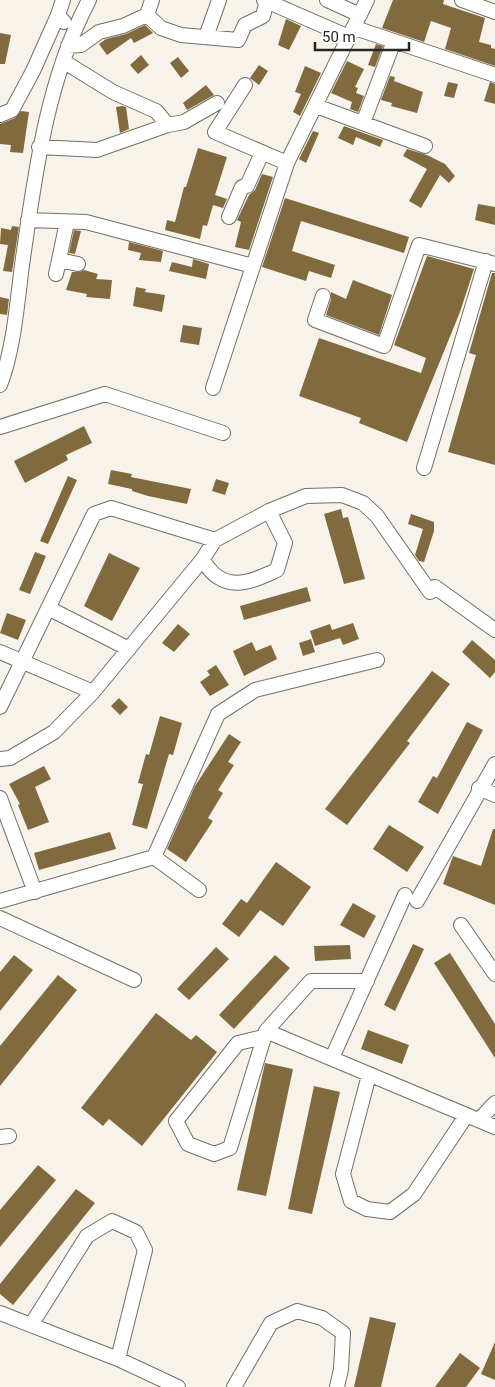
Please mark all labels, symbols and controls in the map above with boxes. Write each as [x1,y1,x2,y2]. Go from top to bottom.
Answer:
scale bar [315,20,409,52]
text: 50 m [322,28,356,46]

